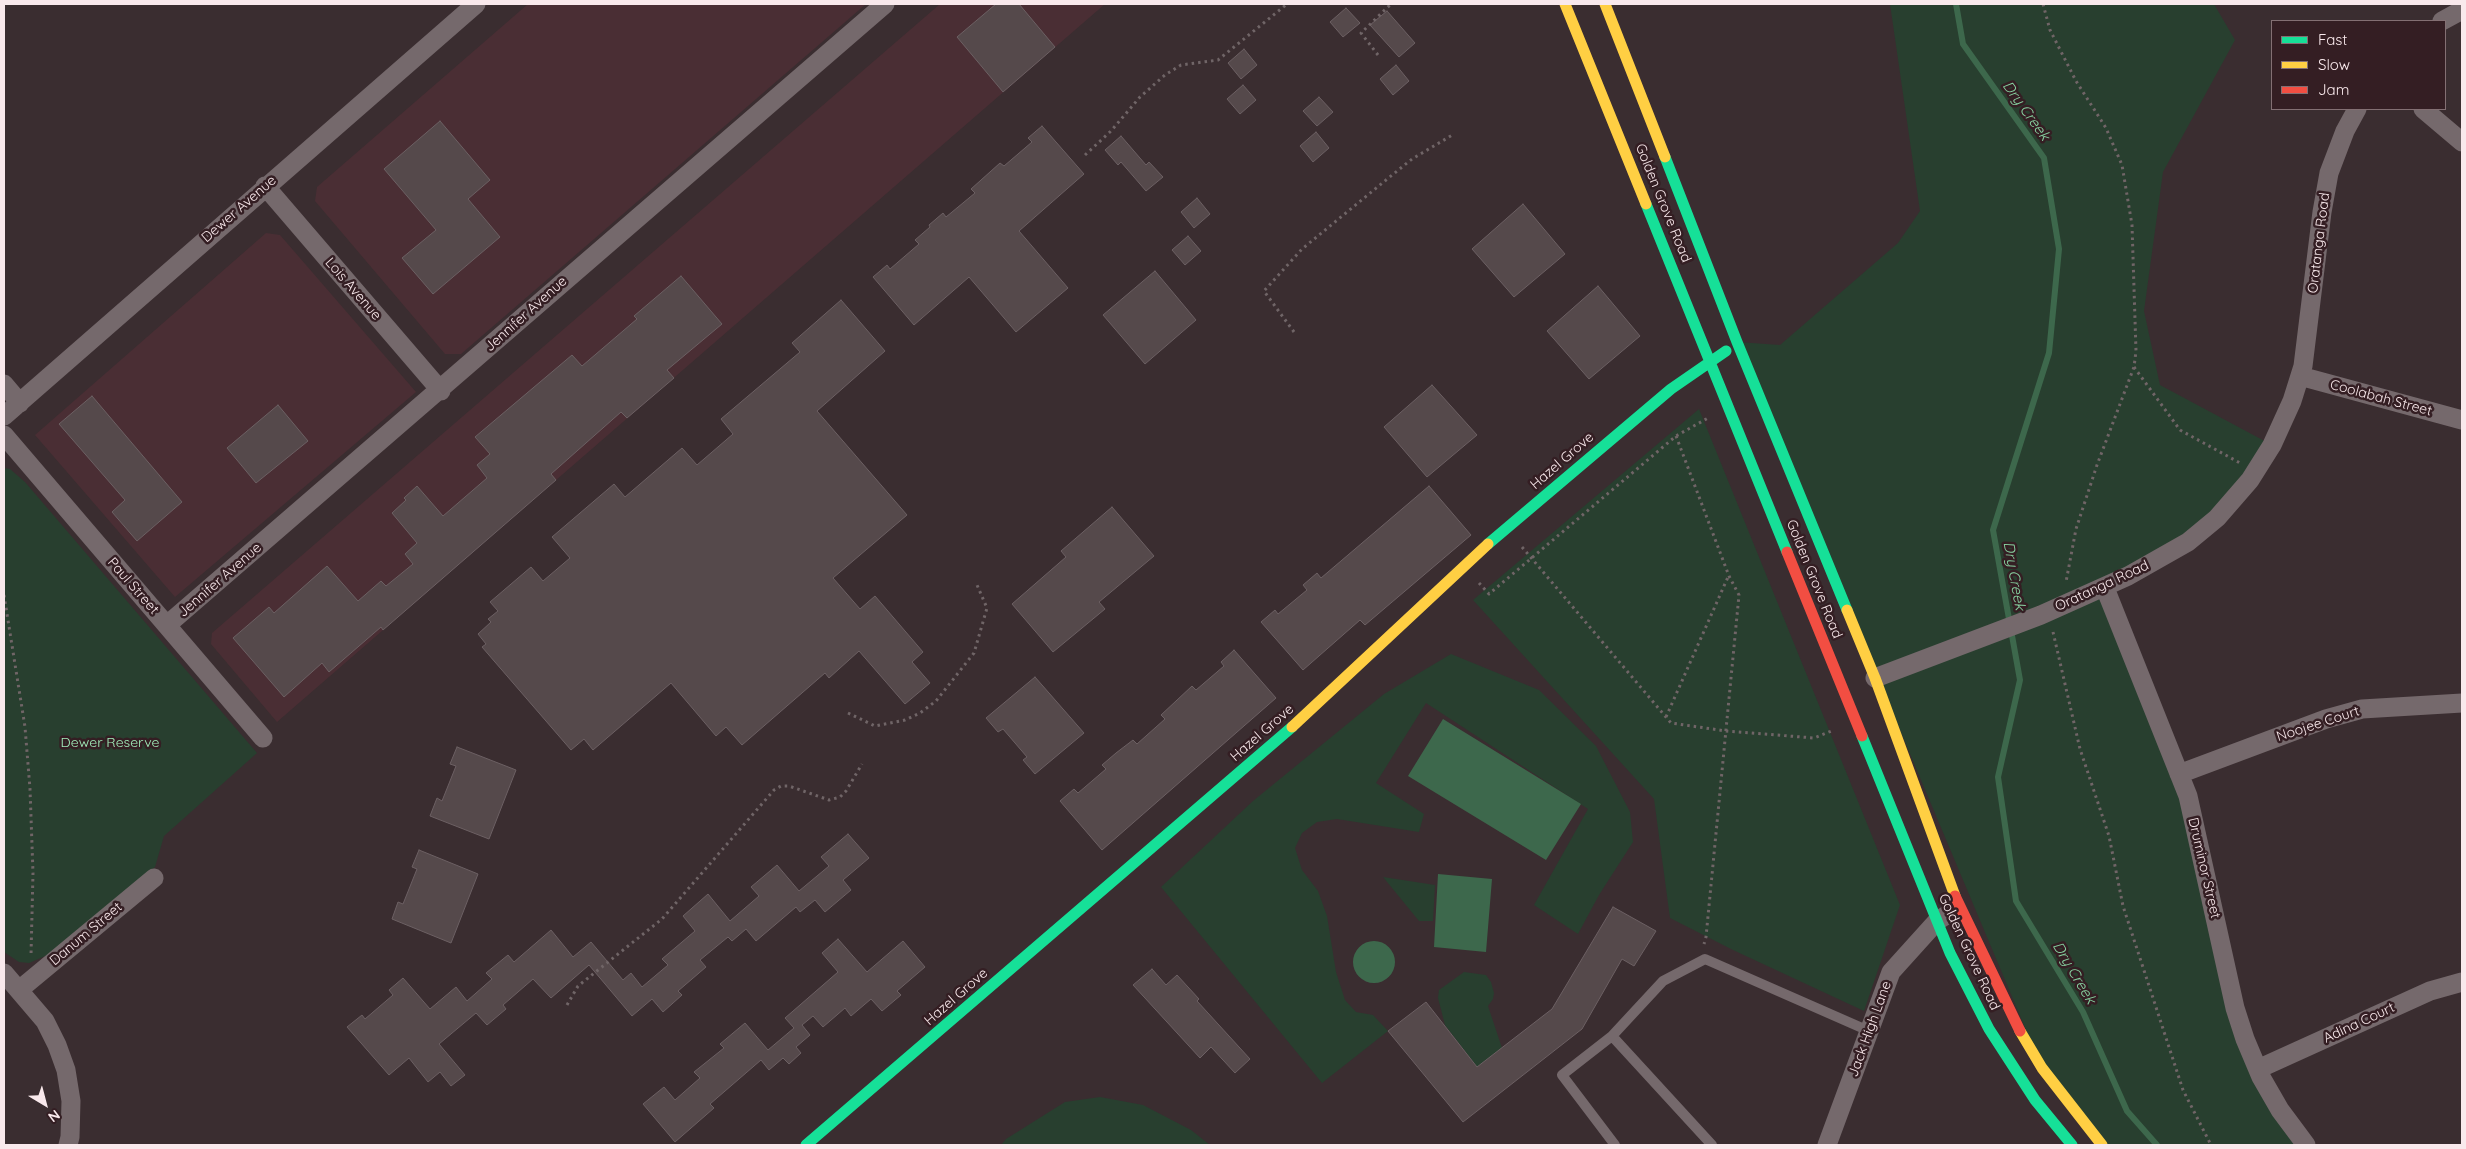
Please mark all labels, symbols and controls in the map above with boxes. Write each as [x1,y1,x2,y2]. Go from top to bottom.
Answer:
legend [2271,20,2446,110]
text: Fast [2318,30,2347,49]
text: Slow [2318,55,2350,74]
water label: Dry Creek [1998,78,2054,144]
text: Jam [2318,80,2349,99]
street label: Golden Grove Road [1632,141,1694,265]
street label: Dewer Avenue [198,172,280,246]
street label: Oratanga Road [2304,192,2334,294]
street label: Lois Avenue [321,254,385,324]
street label: Jennifer Avenue [482,273,570,355]
street label: Coolabah Street [2328,376,2434,420]
street label: Hazel Grove [1527,429,1597,493]
street label: Golden Grove Road [1783,517,1845,641]
street label: Jennifer Avenue [175,539,265,621]
water label: Dry Creek [1999,540,2029,612]
street label: Paul Street [104,554,162,618]
street label: Oratanga Road [2052,557,2152,615]
street label: Hazel Grove [1227,701,1297,765]
street label: Noojee Court [2274,703,2362,745]
park label: Dewer Reserve [61,735,159,751]
street label: Druminor Street [2184,816,2224,920]
street label: Golden Grove Road [1935,891,2003,1013]
street label: Danum Street [46,899,126,969]
water label: Dry Creek [2048,939,2100,1007]
street label: Hazel Grove [921,965,991,1029]
street label: Jack High Lane [1845,979,1895,1079]
street label: Adina Court [2321,999,2397,1047]
north arrow [20,1079,70,1129]
text: N [45,1106,64,1126]

